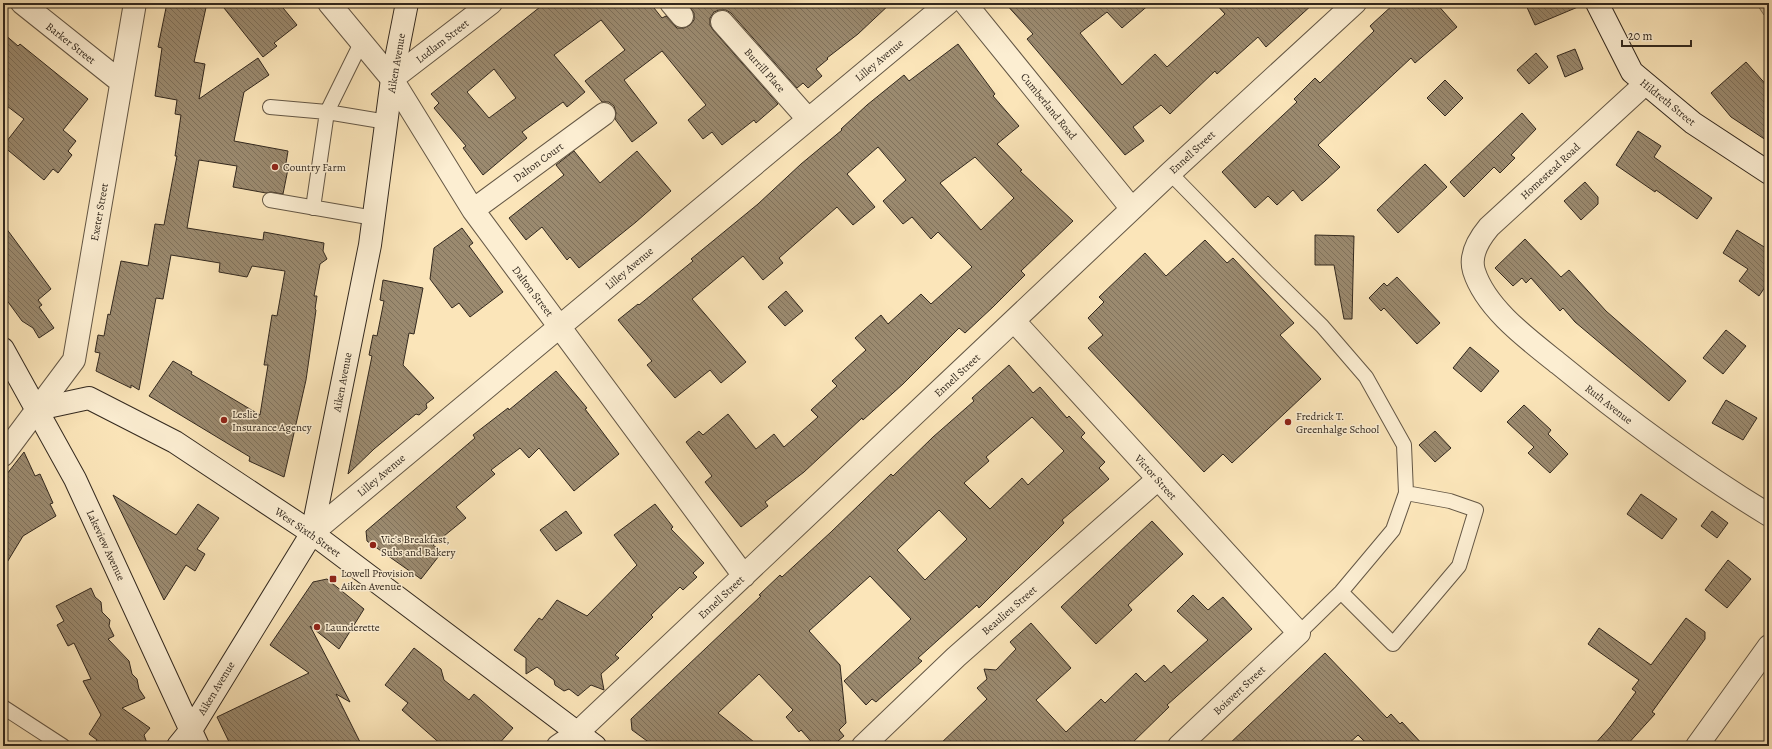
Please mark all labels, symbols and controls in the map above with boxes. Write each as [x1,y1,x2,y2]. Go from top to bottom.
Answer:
street label: Ludlam Street [413,16,472,67]
street label: Barker Street [43,19,99,68]
scale bar [1622,22,1691,48]
text: 20 m [1628,28,1652,44]
street label: Aiken Avenue [384,32,409,95]
street label: Lilley Avenue [852,36,907,85]
street label: Burrill Place [741,45,789,96]
street label: Cumberland Road [1017,70,1080,143]
street label: Hildreth Street [1637,75,1699,130]
street label: Ennell Street [1166,127,1219,178]
street label: Dalton Court [510,139,567,186]
street label: Homestead Road [1517,140,1584,203]
place label: Country Farm [283,160,346,175]
marker: Country Farm [270,162,280,172]
street label: Exeter Street [87,182,112,242]
street label: Lilley Avenue [602,244,657,293]
street label: Dalton Street [509,263,557,320]
street label: Ennell Street [931,350,984,401]
street label: Aiken Avenue [329,351,356,414]
street label: Ruth Avenue [1582,381,1636,428]
place label: Leslie Insurance Agency [232,407,312,435]
place label: Fredrick T. Greenhalge School [1296,409,1380,437]
marker: Leslie Insurance Agency [219,415,229,425]
marker: Fredrick T. Greenhalge School [1283,417,1293,427]
street label: Lilley Avenue [354,451,409,500]
street label: Victor Street [1130,451,1180,504]
street label: West Sixth Street [271,504,344,561]
street label: Lakeview Avenue [83,507,129,583]
place label: Vic’s Breakfast, Subs and Bakery [380,532,455,560]
marker: Vic’s Breakfast, Subs and Bakery [368,540,378,550]
place label: Lowell Provision Aiken Avenue [340,566,414,594]
street label: Ennell Street [695,572,748,623]
marker: Lowell Provision Aiken Avenue [328,574,338,584]
street label: Beaulieu Street [979,582,1040,638]
place label: Launderette [325,620,380,635]
marker: Launderette [312,622,322,632]
street label: Aiken Avenue [194,658,238,719]
street label: Boisvert Street [1210,662,1269,718]

